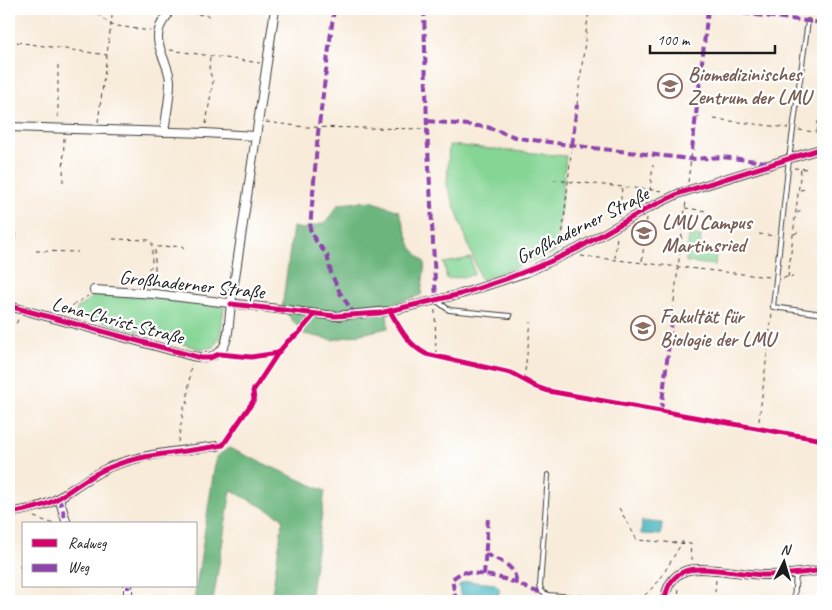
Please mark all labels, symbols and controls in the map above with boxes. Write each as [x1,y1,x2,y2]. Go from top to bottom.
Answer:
scale bar [650,22,774,54]
text: 100 m [657,31,691,50]
place label: Biomedizinisches Zentrum der LMU [688,62,815,110]
school or university icon: Biomedizinisches Zentrum der LMU [657,73,683,99]
street label: Großhaderner Straße [512,181,654,270]
place label: LMU Campus Martinsried [662,210,753,258]
school or university icon: LMU Campus Martinsried [631,220,657,246]
street label: Großhaderner Straße [118,264,267,305]
street label: Lena-Christ-Straße [49,291,188,350]
place label: Fakultät für Biologie der LMU [660,304,779,352]
school or university icon: Fakultät für Biologie der LMU [630,315,656,341]
legend [22,522,198,588]
text: Radweg [68,534,108,553]
north arrow [760,538,810,588]
text: N [780,541,792,559]
text: Weg [68,558,90,577]

